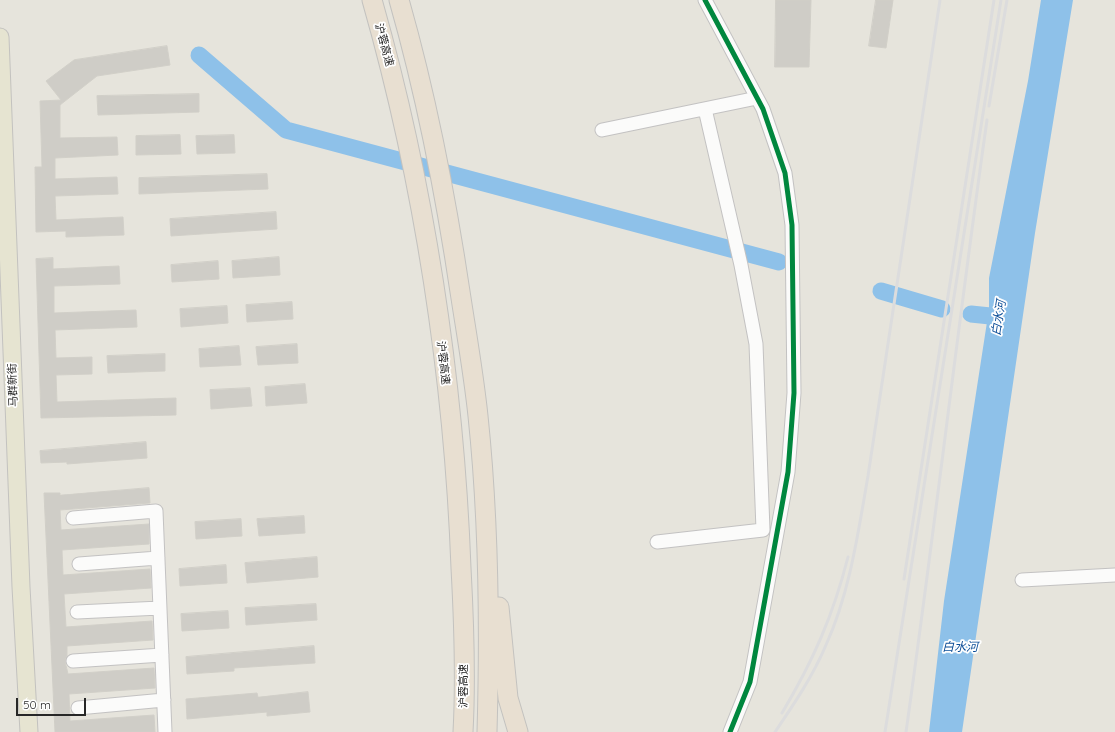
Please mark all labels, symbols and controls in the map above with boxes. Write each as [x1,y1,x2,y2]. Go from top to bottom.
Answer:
street label: 沪蓉高速 [372,22,396,68]
water label: 白水河 [989,299,1009,337]
street label: 沪蓉高速 [434,340,452,386]
street label: 马群新街 [6,363,20,407]
water label: 白水河 [942,640,978,654]
street label: 沪蓉高速 [457,664,471,708]
scale bar [18,690,88,716]
text: 50 m [23,697,51,712]

